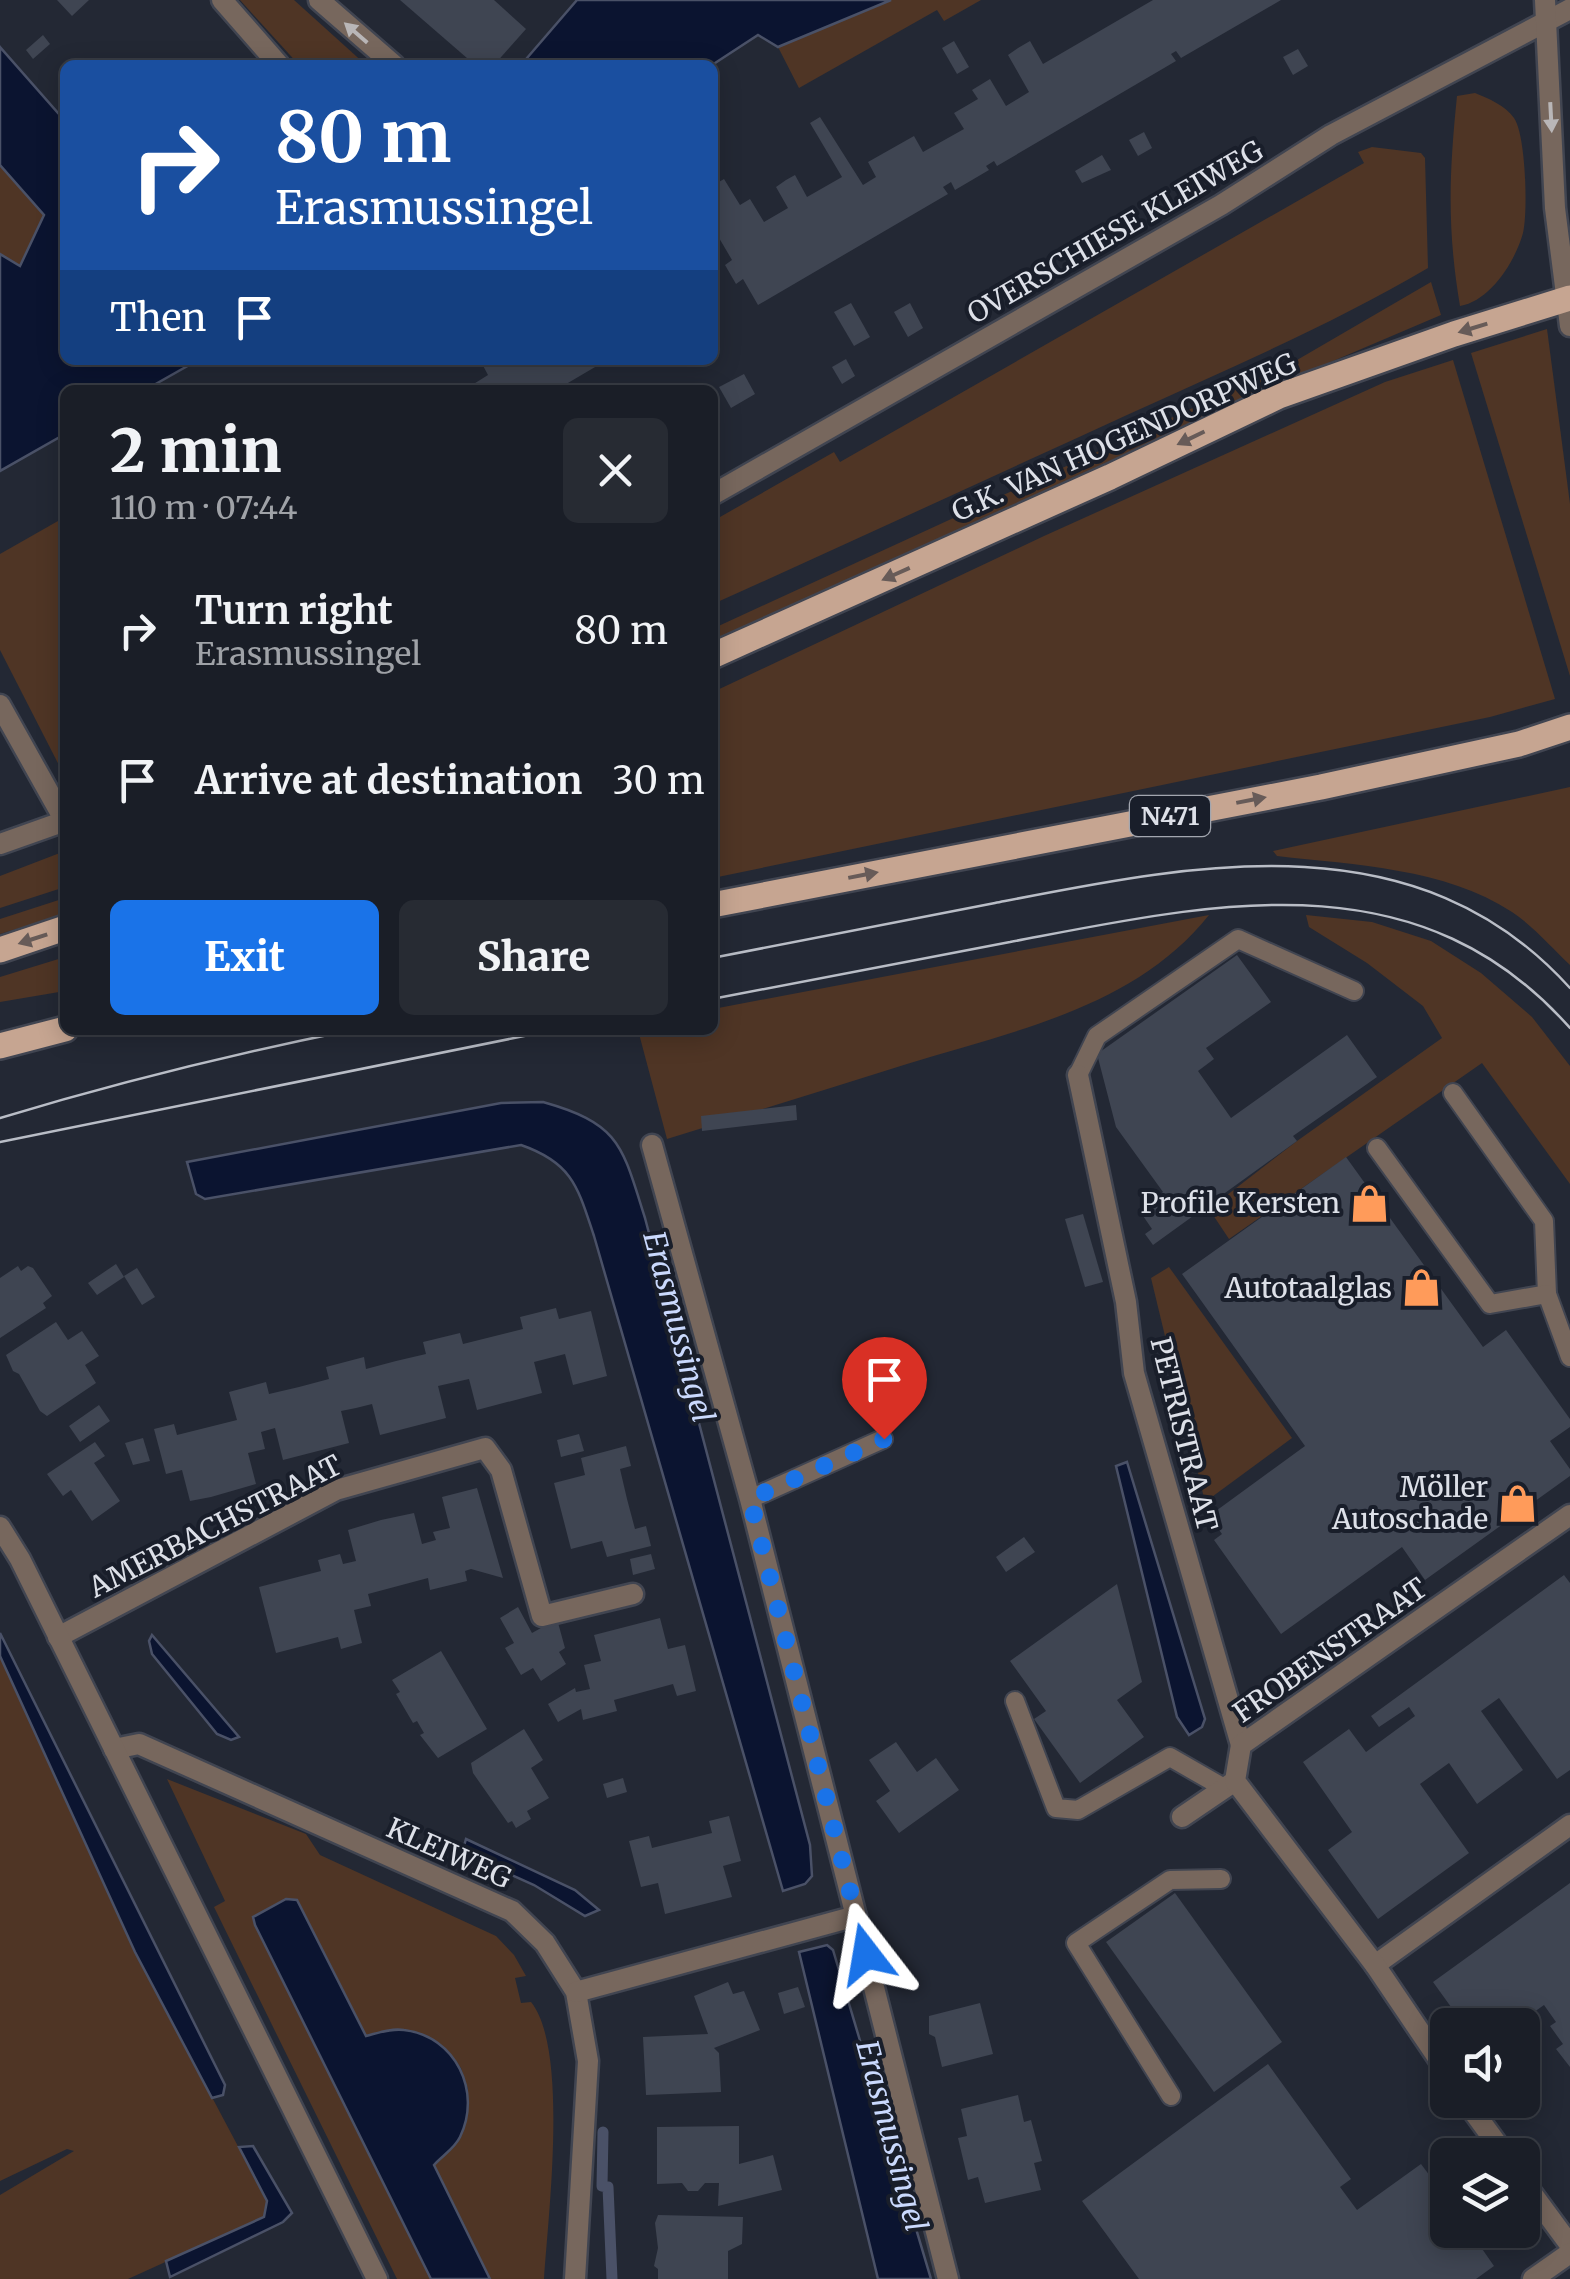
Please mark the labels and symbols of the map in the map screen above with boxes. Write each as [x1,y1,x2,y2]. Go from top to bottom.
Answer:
one-way arrow [344,22,369,44]
one-way arrow [1543,102,1559,134]
street label: OVERSCHIESE KLEIWEG [961,132,1269,332]
one-way arrow [1457,321,1488,336]
street label: G.K. VAN HOGENDORPWEG [946,345,1302,529]
one-way arrow [1176,429,1205,446]
one-way arrow [881,566,911,582]
one-way arrow [1236,792,1267,808]
road number: N471 [1130,796,1210,836]
one-way arrow [848,867,879,882]
one-way arrow [17,932,47,947]
shop icon: Profile Kersten [1349,1182,1391,1224]
place label: Profile Kersten [1140,1185,1340,1221]
water label: Erasmussingel [635,1227,723,1426]
shop icon: Autotaalglas [1401,1267,1443,1309]
place label: Autotaalglas [1224,1270,1392,1306]
street label: PETRISTRAAT [1142,1333,1226,1535]
pin [842,1337,927,1440]
street label: AMERBACHSTRAAT [82,1447,347,1606]
place label: Möller Autoschade [1331,1469,1488,1537]
shop icon: Möller Autoschade [1497,1482,1539,1524]
street label: FROBENSTRAAT [1226,1570,1434,1730]
street label: KLEIWEG [381,1810,517,1896]
position arrow [814,1902,918,2006]
water label: Erasmussingel [848,2036,936,2235]

